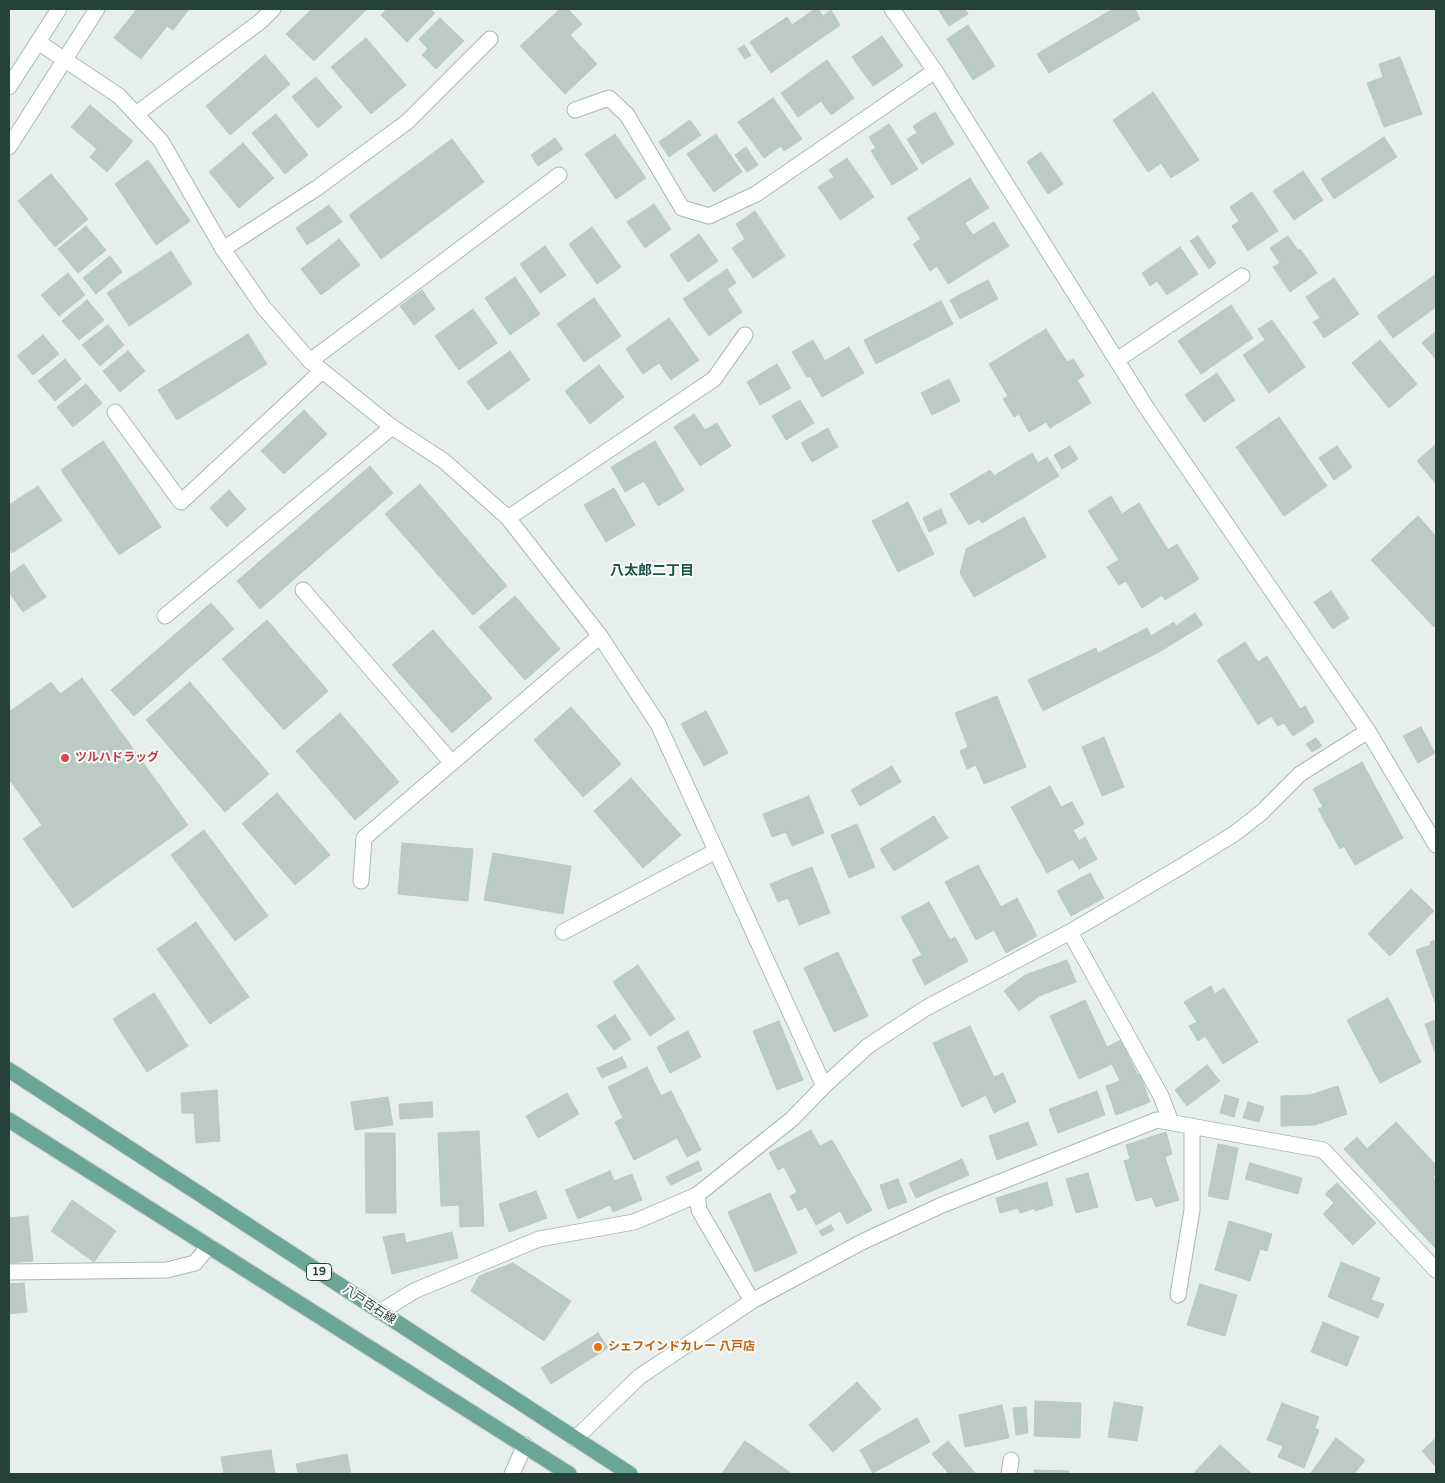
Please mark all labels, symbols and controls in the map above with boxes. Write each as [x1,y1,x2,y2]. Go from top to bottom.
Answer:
district label: 八太郎二丁目 [610,563,694,579]
place label: ツルハドラッグ [75,751,159,765]
marker: ツルハドラッグ [59,752,71,764]
road number: 19 [306,1264,332,1280]
street label: 八戸百石線 [340,1283,398,1327]
place label: シェフインドカレー 八戸店 [608,1340,755,1354]
marker: シェフインドカレー 八戸店 [592,1341,604,1353]

